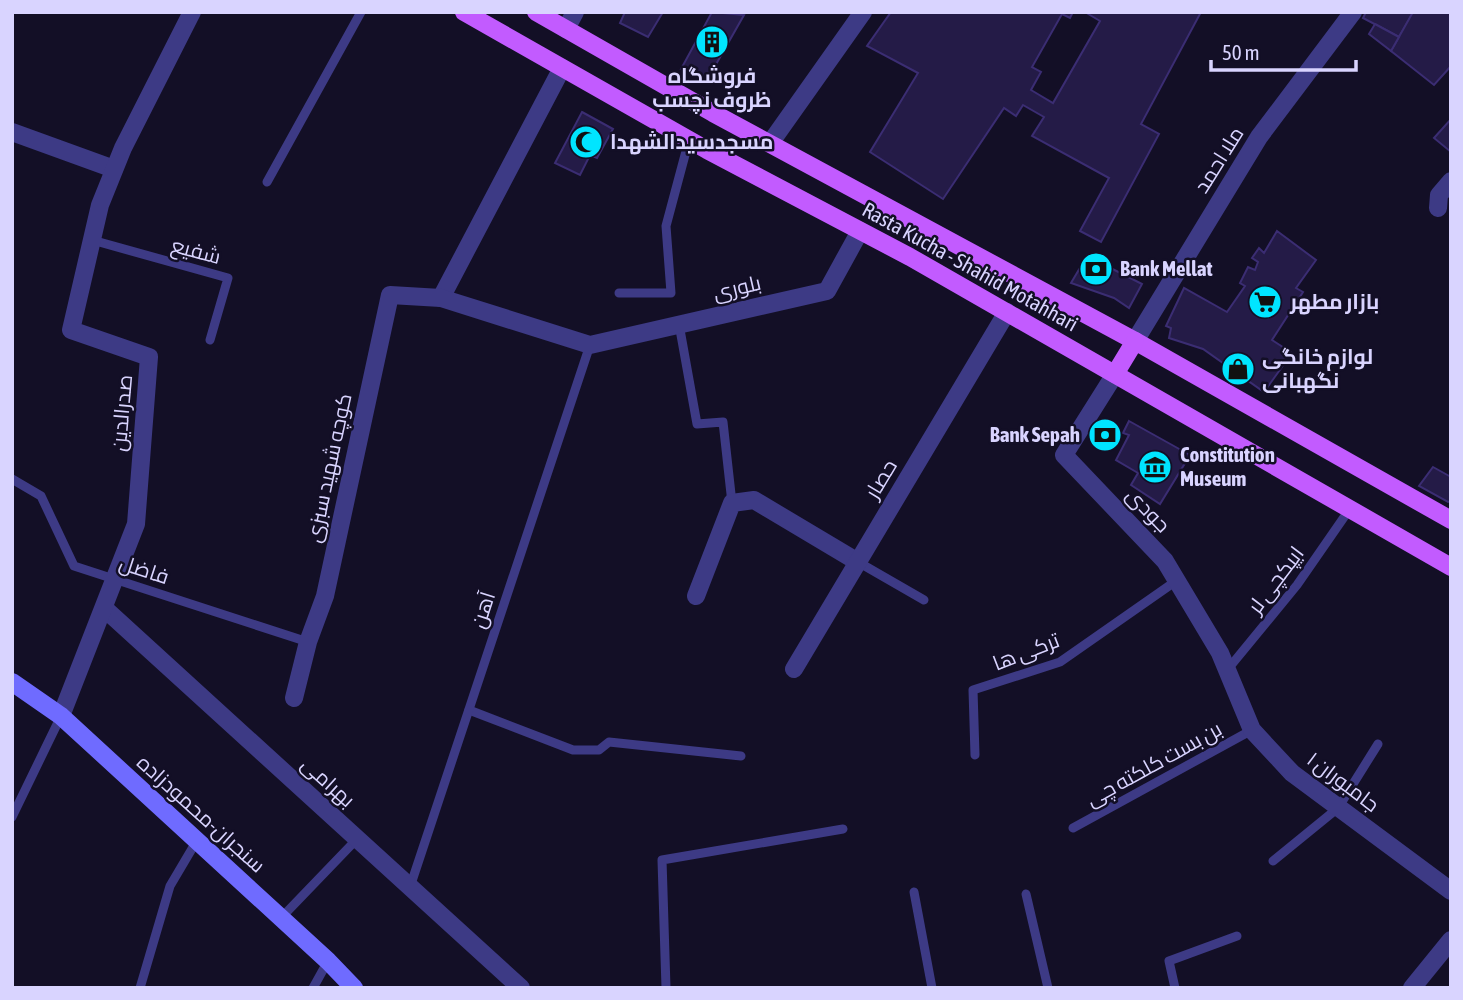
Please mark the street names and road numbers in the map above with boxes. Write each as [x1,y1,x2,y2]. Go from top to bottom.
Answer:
street label: ملا احمد [1189,122,1248,197]
street label: Rasta Kucha - Shahid Motahhari [858,197,1083,335]
street label: شفیع [168,232,224,271]
street label: بلوری [710,270,764,306]
street label: صدرالدین [106,374,138,452]
street label: کوچه شهید سبزی [300,391,359,545]
street label: حصار [859,455,902,504]
street label: جودی [1120,482,1176,538]
street label: ایپکچی لر [1242,541,1310,620]
street label: فاضل [116,550,172,590]
street label: آهن [465,588,501,632]
street label: ترکی ها [989,627,1063,677]
street label: بن بست کلکته چی [1081,716,1227,813]
street label: جامبوران ۱ [1302,746,1384,818]
street label: سنجران-محمودزاده [132,750,270,878]
street label: بهرامی [296,751,360,813]

